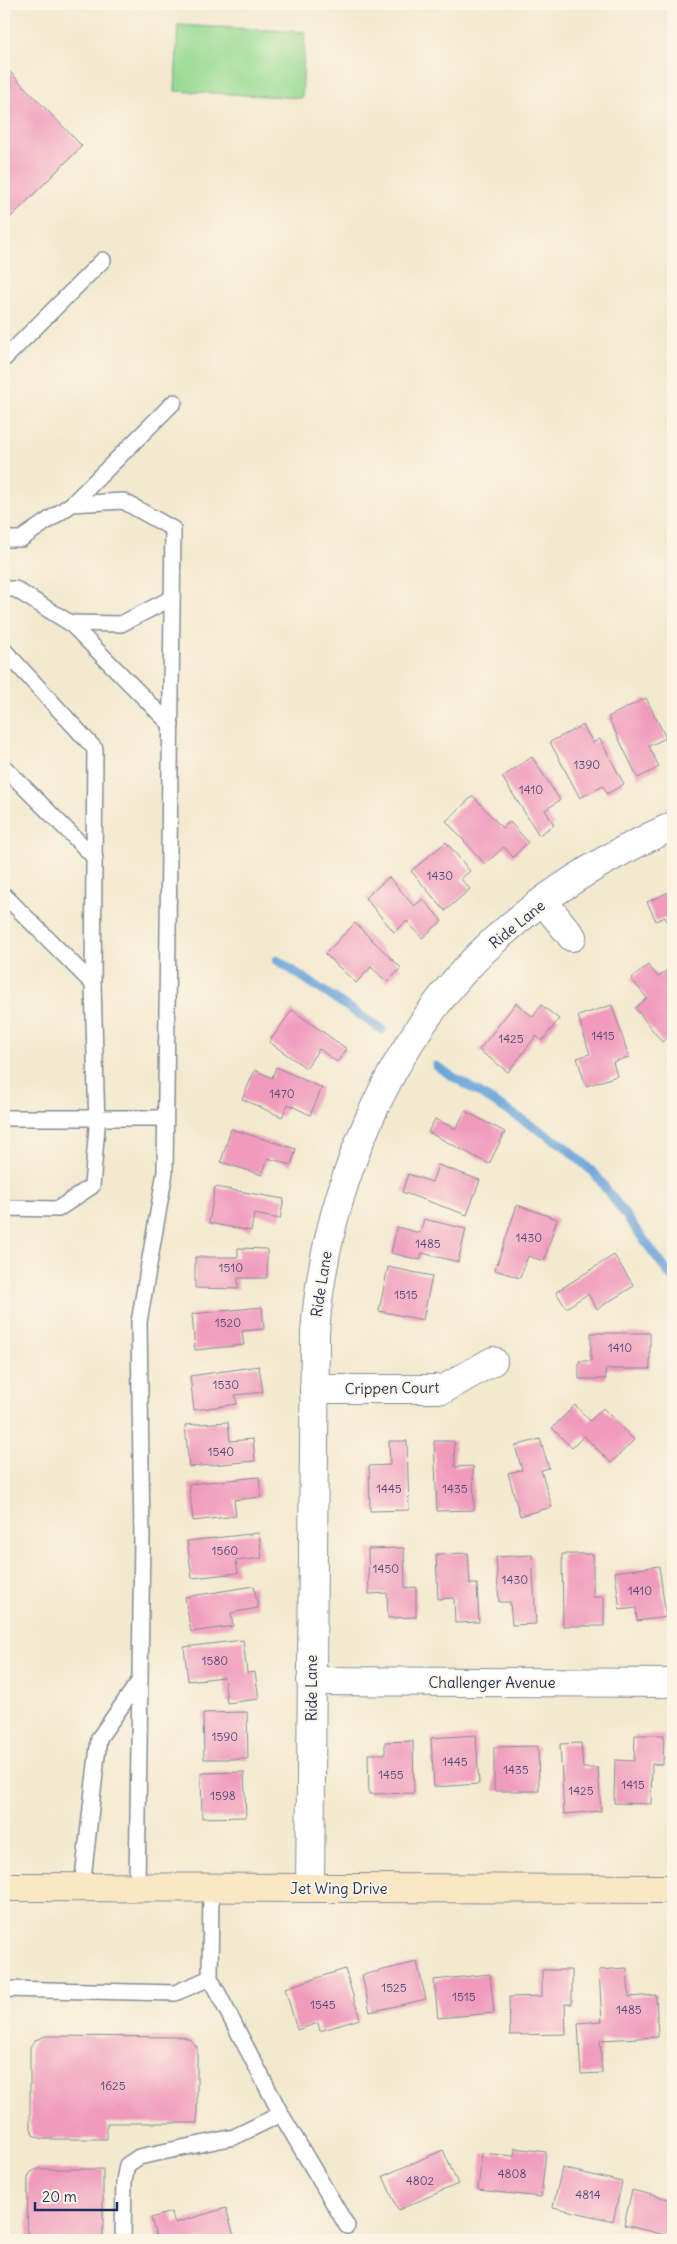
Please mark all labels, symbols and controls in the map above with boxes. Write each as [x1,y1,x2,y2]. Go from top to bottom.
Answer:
house number: 1390 [574,757,600,772]
house number: 1410 [519,782,543,797]
house number: 1430 [427,868,453,883]
street label: Ride Lane [485,896,549,952]
house number: 1415 [591,1028,615,1043]
house number: 1425 [498,1031,524,1046]
house number: 1470 [269,1086,295,1101]
house number: 1430 [516,1230,542,1245]
house number: 1485 [415,1236,441,1251]
street label: Ride Lane [306,1250,336,1318]
house number: 1510 [219,1260,243,1275]
house number: 1515 [394,1287,418,1302]
house number: 1520 [215,1315,241,1330]
house number: 1410 [608,1340,632,1355]
house number: 1530 [213,1377,239,1392]
street label: Crippen Court [344,1378,440,1398]
house number: 1540 [208,1444,234,1459]
house number: 1445 [376,1481,402,1496]
house number: 1435 [442,1481,468,1496]
house number: 1560 [212,1543,238,1558]
house number: 1450 [373,1561,399,1576]
house number: 1430 [502,1572,528,1587]
house number: 1410 [628,1583,652,1598]
house number: 1580 [202,1653,228,1668]
street label: Ride Lane [302,1655,321,1721]
street label: Challenger Avenue [428,1673,556,1692]
house number: 1590 [212,1729,238,1744]
house number: 1445 [442,1754,468,1769]
house number: 1435 [503,1762,529,1777]
house number: 1455 [378,1767,404,1782]
house number: 1415 [621,1777,645,1792]
house number: 1425 [568,1783,594,1798]
house number: 1598 [210,1788,236,1803]
street label: Jet Wing Drive [290,1879,388,1898]
house number: 1525 [381,1980,407,1995]
house number: 1515 [452,1989,476,2004]
house number: 1545 [310,1997,336,2012]
house number: 1485 [616,2002,642,2017]
house number: 1625 [100,2078,126,2093]
house number: 4808 [498,2166,526,2181]
house number: 4802 [406,2173,435,2188]
scale bar [35,2179,118,2211]
text: 20 m [42,2187,77,2206]
house number: 4814 [575,2187,601,2202]

